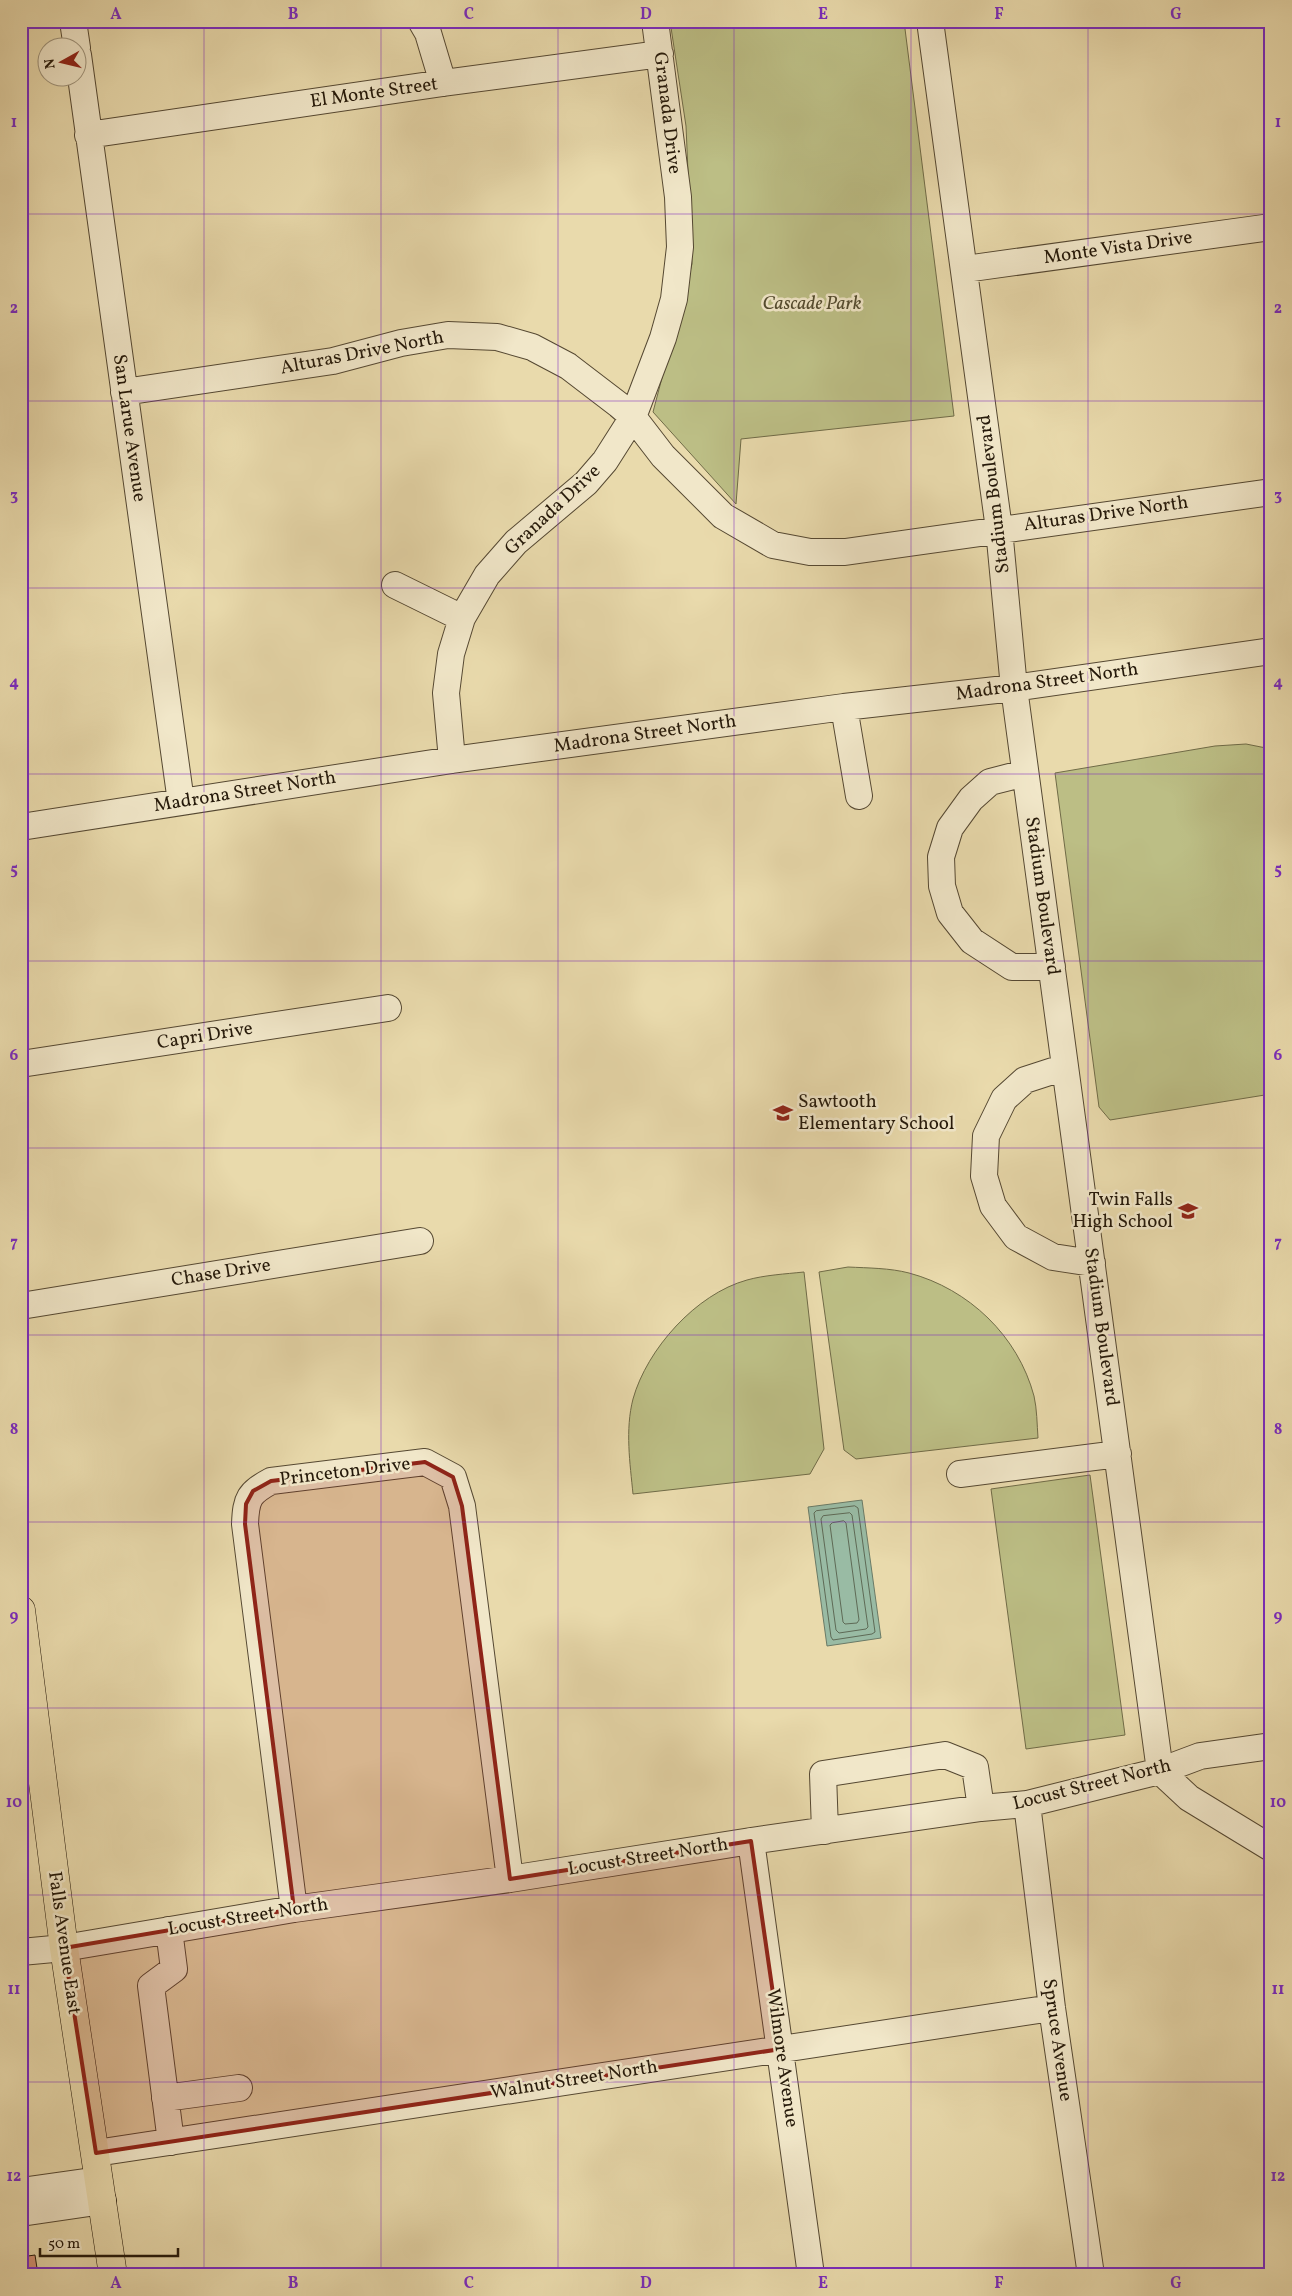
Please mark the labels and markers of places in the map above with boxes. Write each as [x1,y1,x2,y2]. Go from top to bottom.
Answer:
place label: Sawtooth Elementary School [798,1089,955,1137]
school or university icon: Sawtooth Elementary School [772,1102,794,1124]
place label: Twin Falls High School [1073,1187,1173,1235]
school or university icon: Twin Falls High School [1177,1200,1199,1222]

